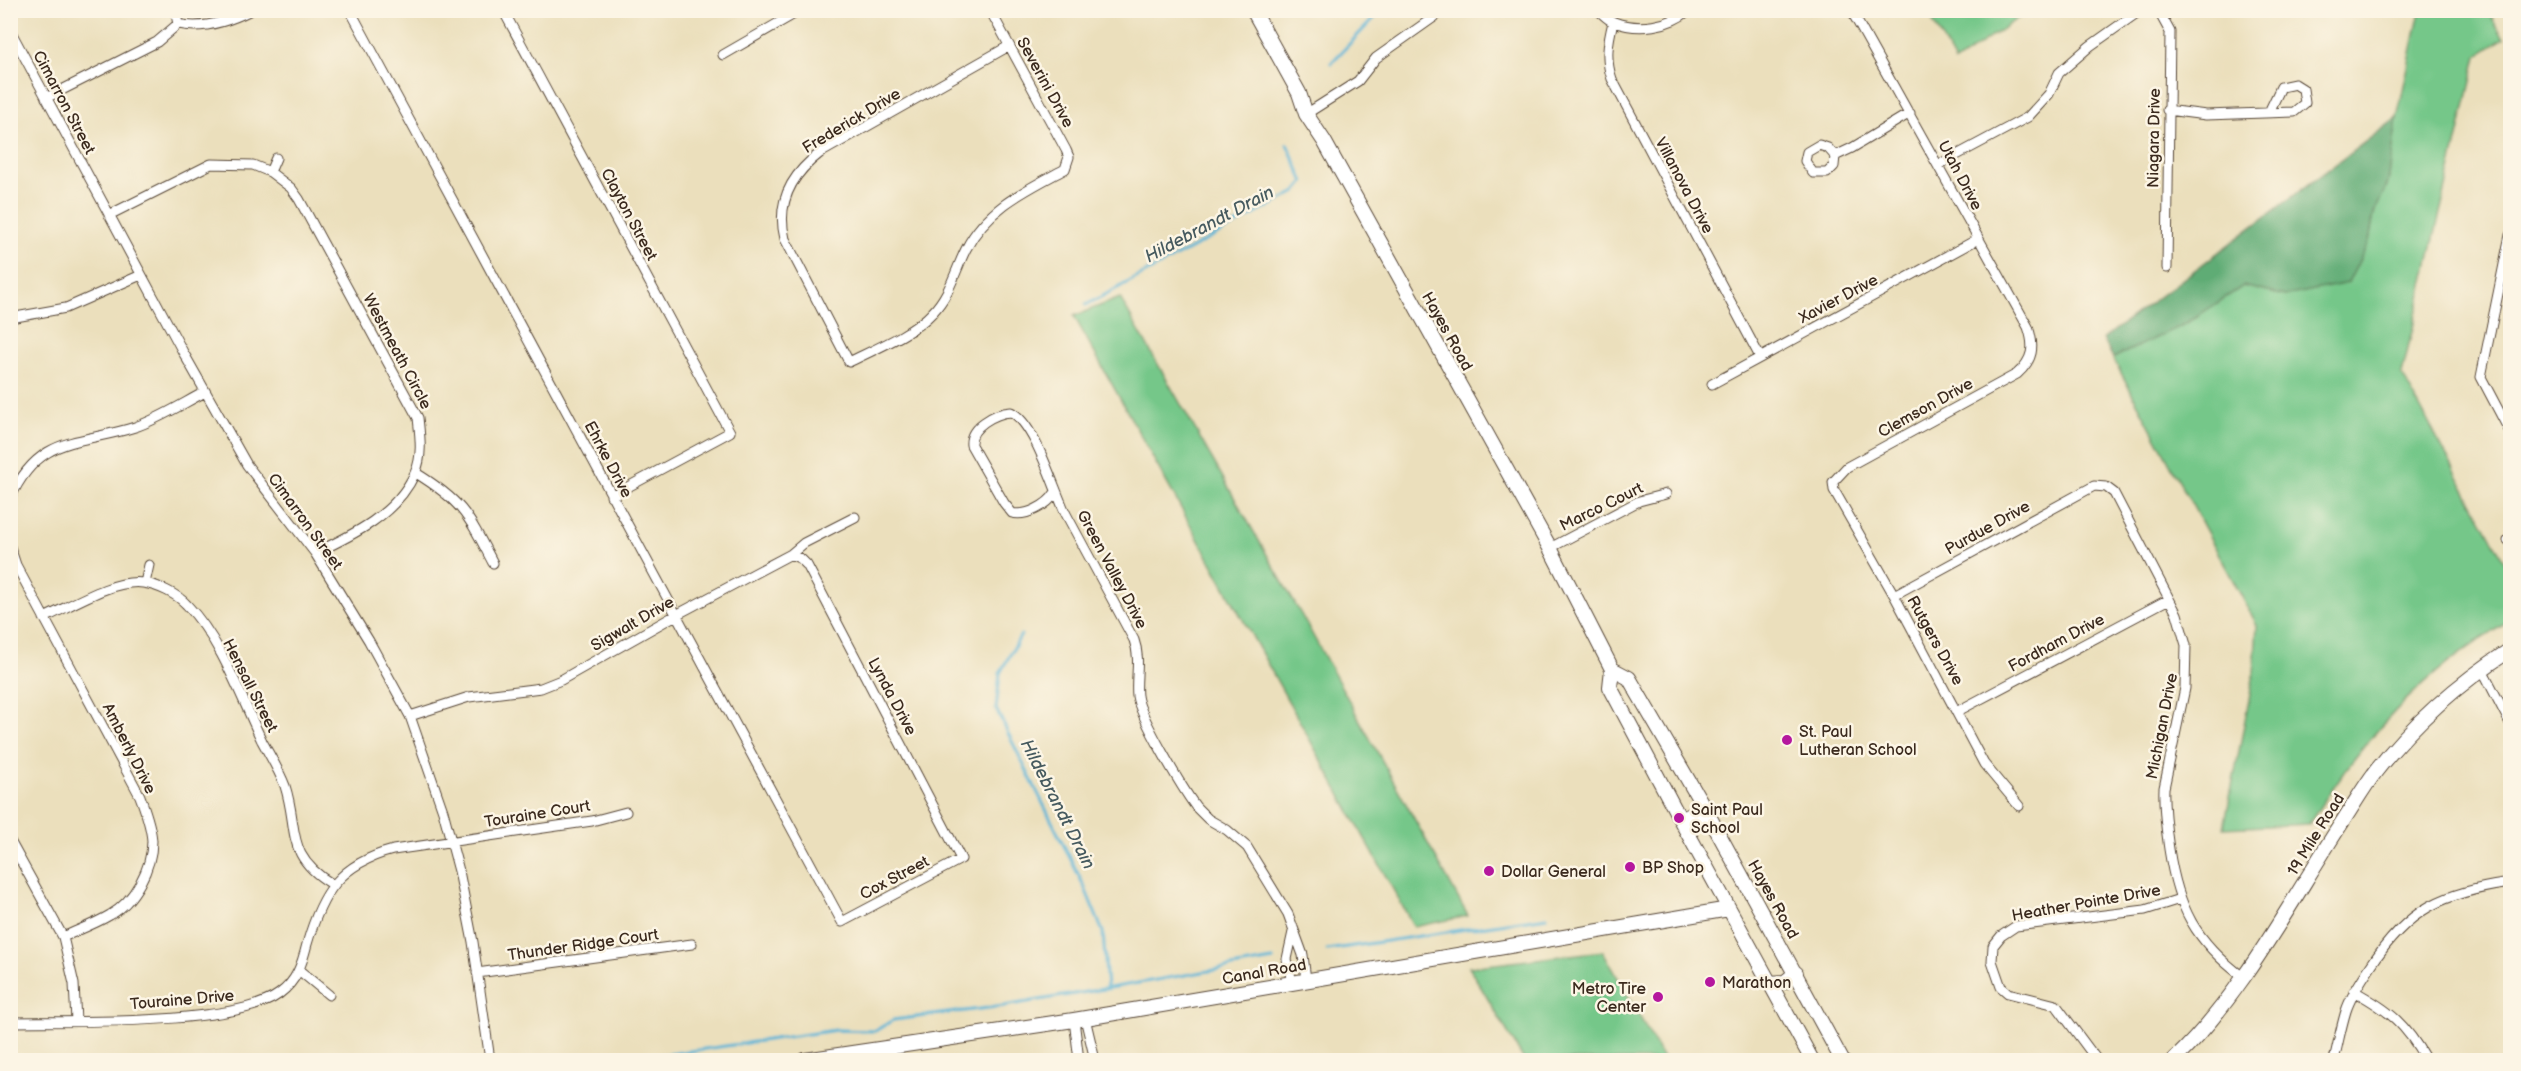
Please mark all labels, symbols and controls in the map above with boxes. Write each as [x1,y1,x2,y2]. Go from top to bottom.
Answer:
street label: Severini Drive [1012,34,1078,132]
street label: Cimarron Street [28,48,99,158]
street label: Frederick Drive [799,84,905,158]
street label: Niagara Drive [2144,88,2165,188]
street label: Villanova Drive [1650,134,1717,238]
street label: Utah Drive [1933,138,1986,214]
street label: Clayton Street [596,165,661,264]
water label: Hildebrandt Drain [1141,182,1277,267]
street label: Xavier Drive [1795,270,1882,329]
street label: Hayes Road [1417,289,1476,375]
street label: Westmeath Circle [358,291,435,413]
street label: Clemson Drive [1875,374,1977,442]
street label: Ehrke Drive [580,418,636,502]
street label: Cimarron Street [263,470,346,574]
street label: Marco Court [1557,479,1646,536]
street label: Purdue Drive [1942,497,2034,559]
street label: Green Valley Drive [1072,507,1151,633]
street label: Sigwalt Drive [588,593,678,656]
street label: Rutgers Drive [1902,593,1967,689]
street label: Fordham Drive [2006,610,2108,677]
street label: Hensall Street [218,636,281,736]
street label: Lynda Drive [863,655,920,739]
street label: Michigan Drive [2143,671,2182,781]
street label: Amberly Drive [98,700,160,798]
place label: St. Paul Lutheran School [1799,723,1917,760]
marker: St. Paul Lutheran School [1780,733,1794,747]
water label: Hildebrandt Drain [1016,736,1099,873]
street label: 19 Mile Road [2284,790,2349,879]
street label: Touraine Court [483,797,592,832]
place label: Saint Paul School [1691,801,1763,838]
marker: Saint Paul School [1672,811,1686,825]
street label: Cox Street [857,852,933,904]
street label: Hayes Road [1743,857,1802,943]
place label: BP Shop [1642,859,1704,878]
marker: BP Shop [1623,860,1637,874]
place label: Dollar General [1501,863,1606,882]
marker: Dollar General [1482,864,1496,878]
street label: Heather Pointe Drive [2010,881,2163,926]
street label: Thunder Ridge Court [507,925,660,965]
street label: Canal Road [1221,956,1308,989]
place label: Marathon [1722,974,1791,993]
marker: Marathon [1703,975,1717,989]
place label: Metro Tire Center [1572,980,1647,1017]
street label: Touraine Drive [129,986,236,1015]
marker: Metro Tire Center [1651,990,1665,1004]

